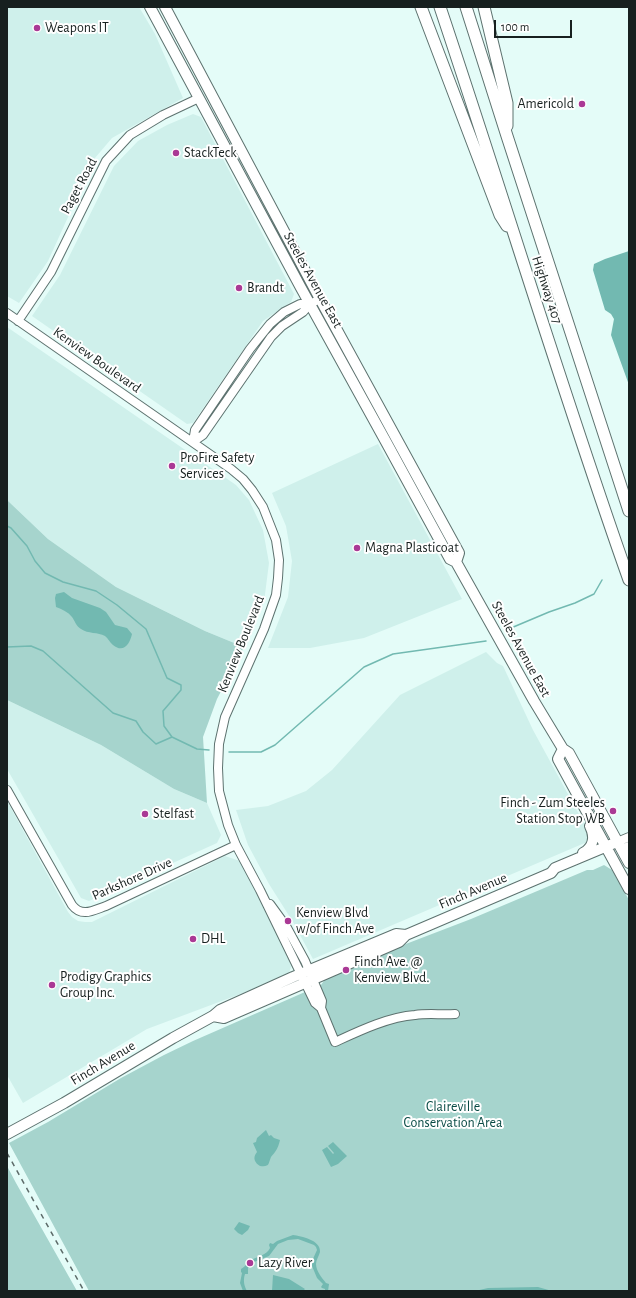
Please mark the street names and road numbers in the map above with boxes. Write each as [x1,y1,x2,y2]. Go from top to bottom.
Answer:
street label: Paget Road [57,155,101,217]
street label: Steeles Avenue East [280,229,346,331]
street label: Highway 407 [528,254,566,326]
street label: Kenview Boulevard [50,323,144,397]
street label: Kenview Boulevard [214,593,268,695]
street label: Steeles Avenue East [488,598,554,700]
street label: Parkshore Drive [89,854,175,904]
street label: Finch Avenue [436,869,510,913]
street label: Finch Avenue [68,1037,138,1089]

